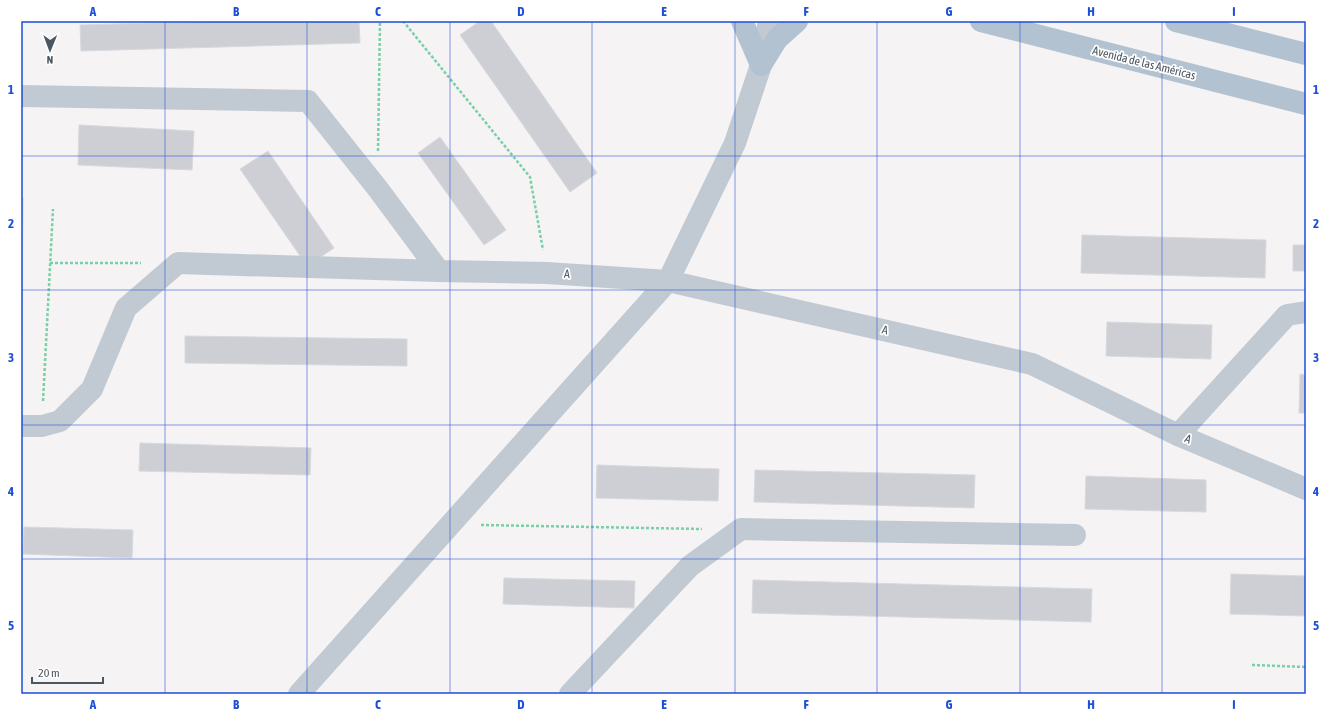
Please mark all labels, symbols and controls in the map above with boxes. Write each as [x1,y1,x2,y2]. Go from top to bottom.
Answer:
text: A [89,4,97,19]
text: B [233,4,240,19]
text: C [375,4,381,19]
text: D [517,4,525,19]
text: E [661,4,667,19]
text: F [803,4,809,19]
text: G [946,4,953,19]
text: H [1087,4,1095,19]
text: I [1232,4,1236,19]
north arrow [30,30,70,70]
street label: Avenida de las Américas [1091,43,1197,83]
text: N [46,54,53,66]
text: 1 [8,82,14,97]
text: 1 [1313,82,1319,97]
text: 2 [8,216,14,231]
text: 2 [1313,216,1319,231]
street label: A [564,267,571,281]
street label: A [881,323,890,338]
text: 3 [8,350,14,365]
text: 3 [1313,350,1319,365]
street label: A [1183,431,1194,447]
text: 4 [7,484,14,499]
text: 4 [1312,484,1319,499]
text: 5 [8,618,14,633]
text: 5 [1313,618,1319,633]
scale bar [32,659,103,685]
text: 20 m [38,666,60,680]
text: A [89,697,97,712]
text: B [233,697,240,712]
text: C [375,697,381,712]
text: D [517,697,525,712]
text: E [661,697,667,712]
text: F [803,697,809,712]
text: G [946,697,953,712]
text: H [1087,697,1095,712]
text: I [1232,697,1236,712]

